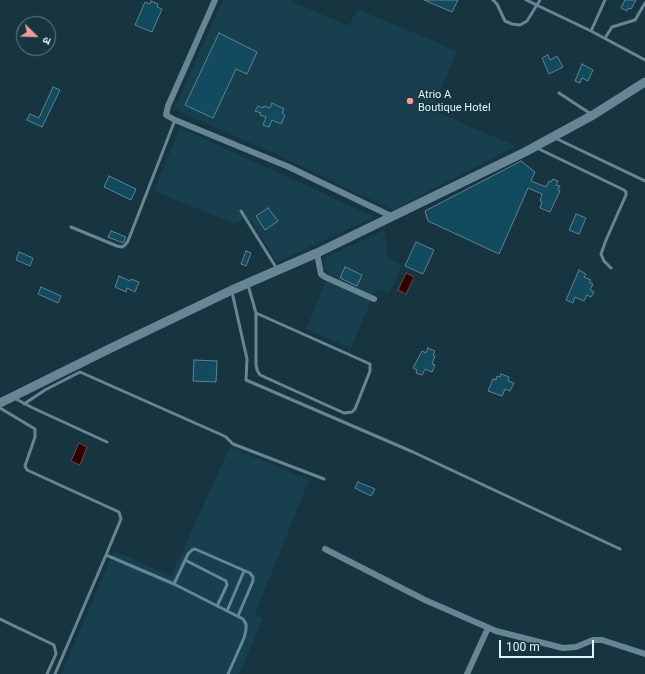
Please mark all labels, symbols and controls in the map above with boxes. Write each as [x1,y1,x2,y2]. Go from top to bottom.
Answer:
north arrow [16,16,56,56]
text: उ [39,35,54,46]
place label: Atrio A Boutique Hotel [418,88,491,114]
marker: Atrio A Boutique Hotel [405,96,415,106]
scale bar [501,632,596,658]
text: 100 m [506,640,540,654]

